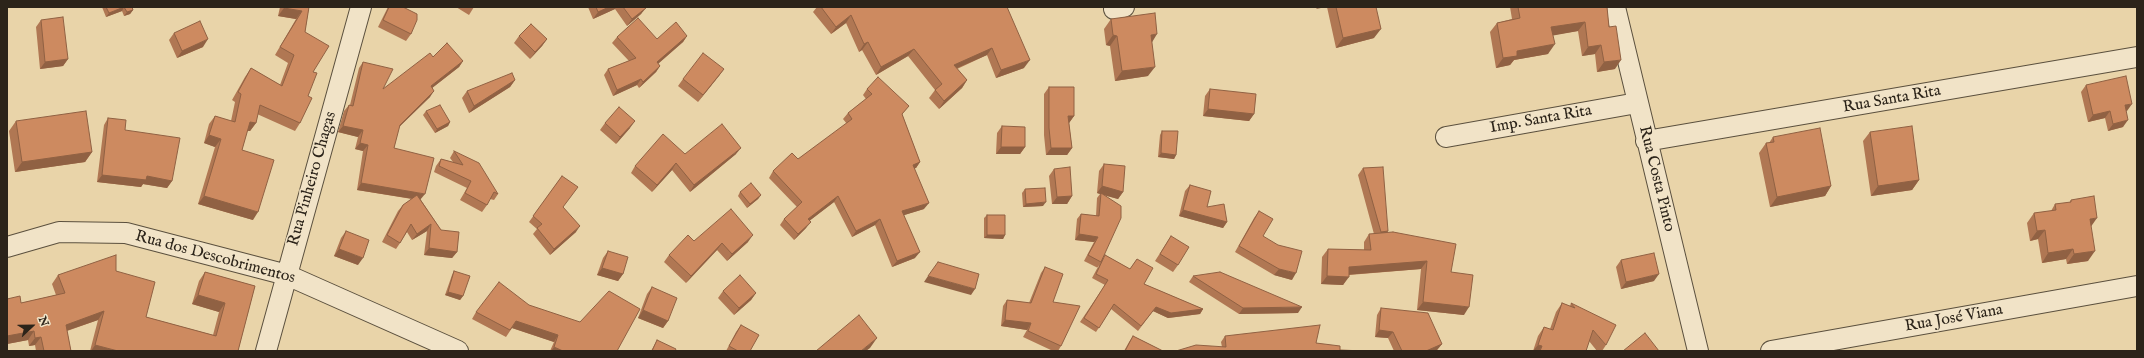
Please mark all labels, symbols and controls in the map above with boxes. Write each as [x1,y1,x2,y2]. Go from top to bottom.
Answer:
street label: Rua Santa Rita [1842,82,1942,118]
street label: Imp. Santa Rita [1489,102,1593,138]
street label: Rua Pinheiro Chagas [285,110,341,248]
street label: Rua Costa Pinto [1634,124,1678,234]
street label: Rua dos Descobrimentos [133,227,297,289]
street label: Rua José Viana [1904,301,2004,337]
north arrow [12,306,52,346]
text: N [35,314,51,329]

